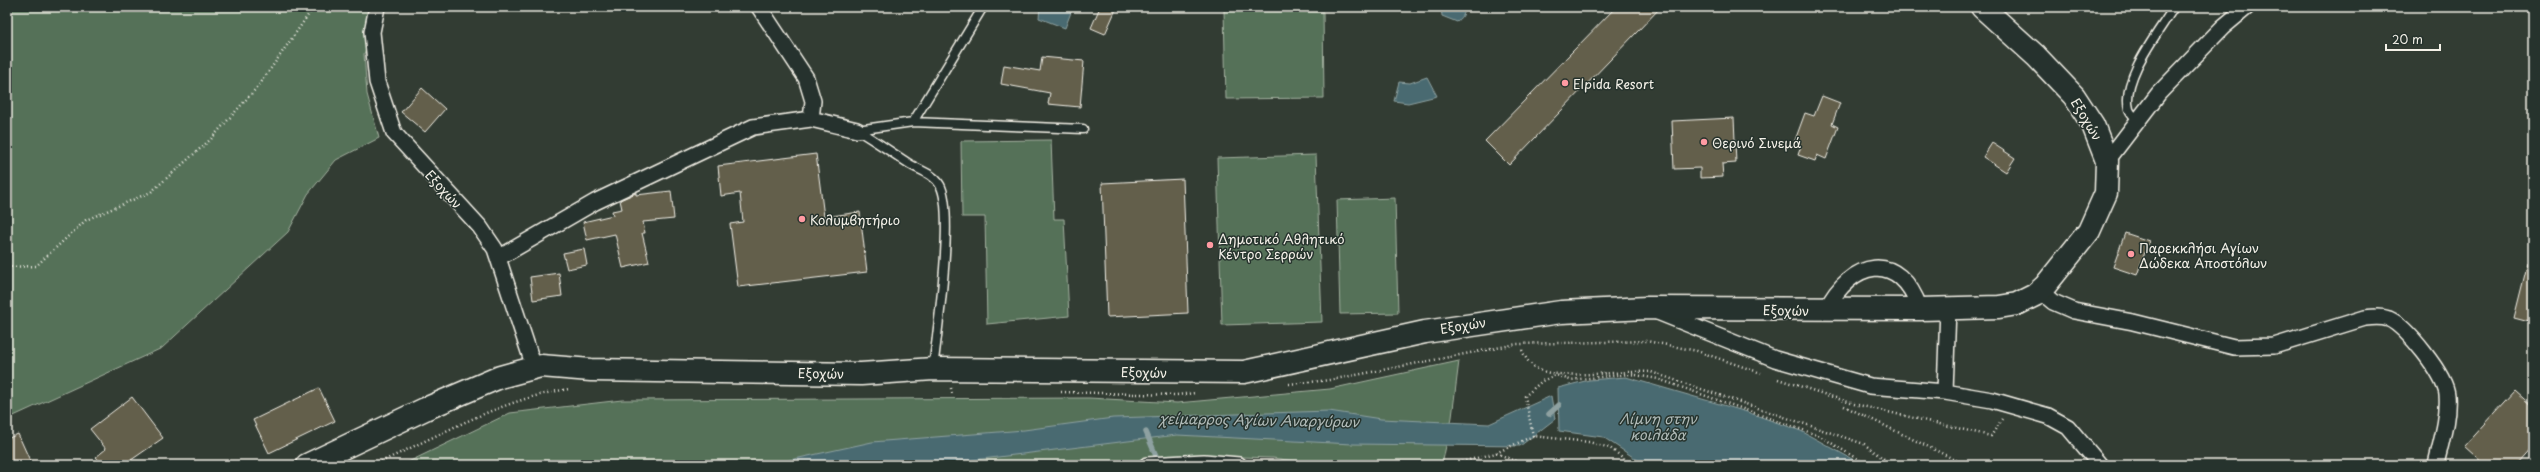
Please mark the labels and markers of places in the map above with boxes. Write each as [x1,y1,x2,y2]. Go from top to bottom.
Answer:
place label: Elpida Resort [1573,74,1654,93]
marker: Elpida Resort [1560,78,1570,88]
place label: Θερινό Σινεμά [1712,133,1802,152]
marker: Θερινό Σινεμά [1699,137,1709,147]
place label: Κολυμβητήριο [810,210,900,229]
marker: Κολυμβητήριο [797,214,807,224]
place label: Δημοτικό Αθλητικό Κέντρο Σερρών [1218,229,1344,263]
place label: Παρεκκλήσι Αγίων Δώδεκα Αποστόλων [2139,238,2267,272]
marker: Δημοτικό Αθλητικό Κέντρο Σερρών [1205,240,1215,250]
marker: Παρεκκλήσι Αγίων Δώδεκα Αποστόλων [2126,249,2136,259]

